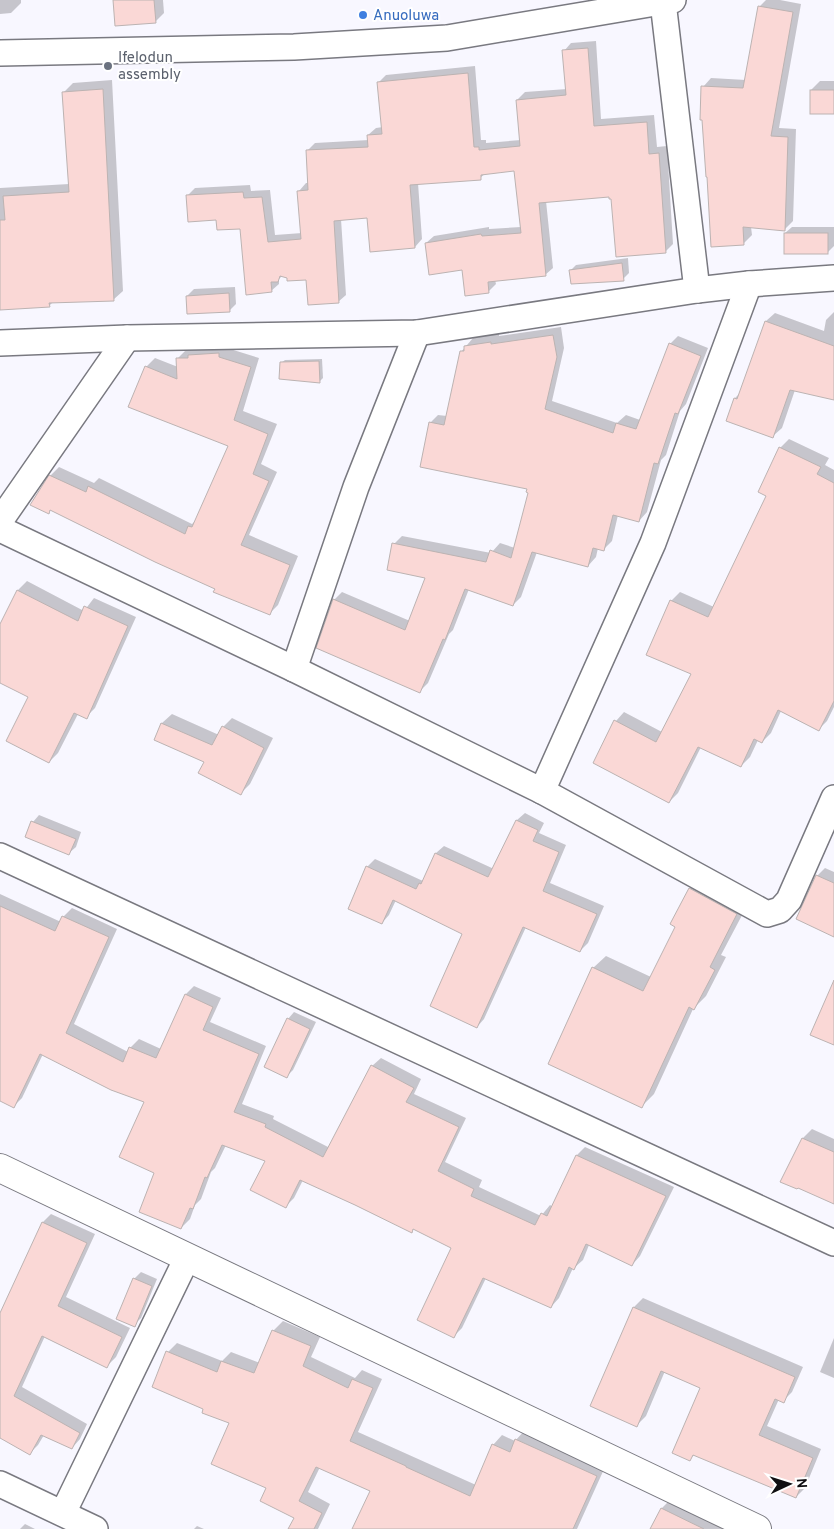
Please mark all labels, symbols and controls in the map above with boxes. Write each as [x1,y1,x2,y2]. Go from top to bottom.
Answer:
place label: Anuoluwa [373,7,439,26]
marker: Anuoluwa [357,9,369,21]
place label: Ifelodun assembly [118,49,181,85]
marker: Ifelodun assembly [102,60,114,72]
north arrow [764,1459,814,1509]
text: N [792,1478,809,1489]

